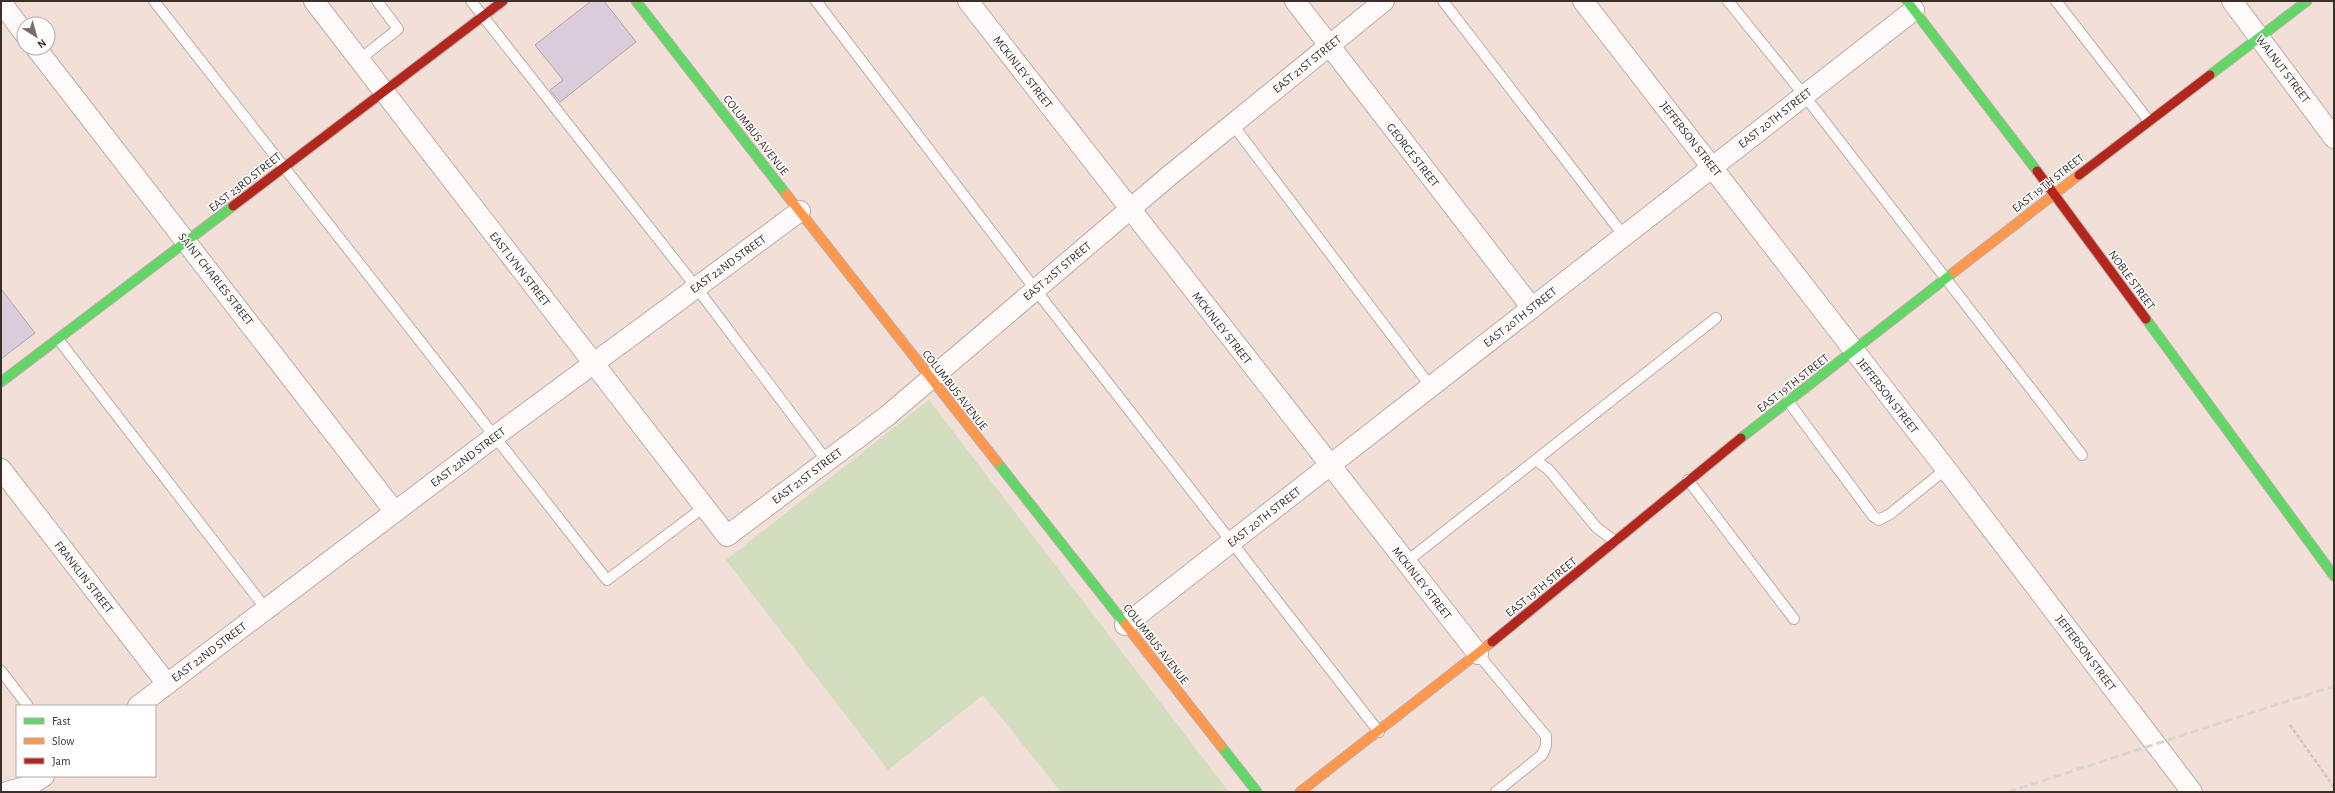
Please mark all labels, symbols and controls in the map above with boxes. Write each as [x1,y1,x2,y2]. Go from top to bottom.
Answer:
north arrow [16,16,56,56]
street label: EAST 21ST STREET [1270,33,1344,95]
street label: WALNUT STREET [2254,33,2312,105]
street label: MCKINLEY STREET [991,34,1055,111]
text: N [35,37,48,50]
street label: EAST 20TH STREET [1736,86,1814,150]
street label: COLUMBUS AVENUE [721,93,791,178]
street label: JEFFERSON STREET [1658,99,1724,179]
street label: GEORGE STREET [1384,121,1442,189]
street label: EAST 23RD STREET [207,150,284,214]
street label: EAST 19TH STREET [2010,151,2086,215]
street label: EAST LYNN STREET [487,230,553,308]
street label: SAINT CHARLES STREET [176,231,256,328]
street label: EAST 22ND STREET [688,233,768,295]
street label: EAST 21ST STREET [1021,239,1093,303]
street label: NOBLE STREET [2106,248,2158,312]
street label: EAST 20TH STREET [1481,285,1559,349]
street label: MCKINLEY STREET [1190,290,1254,367]
street label: COLUMBUS AVENUE [920,348,990,433]
street label: EAST 19TH STREET [1755,351,1831,415]
street label: JEFFERSON STREET [1855,356,1921,436]
street label: EAST 22ND STREET [428,425,508,489]
street label: EAST 21ST STREET [770,446,844,506]
street label: EAST 20TH STREET [1225,485,1303,549]
street label: FRANKLIN STREET [52,539,116,615]
street label: MCKINLEY STREET [1390,545,1454,622]
street label: EAST 19TH STREET [1503,555,1579,619]
street label: COLUMBUS AVENUE [1121,602,1191,687]
street label: JEFFERSON STREET [2054,613,2118,693]
street label: EAST 22ND STREET [169,620,249,684]
legend [16,705,156,777]
text: Fast [52,715,71,727]
text: Slow [52,735,74,747]
text: Jam [52,755,71,767]

